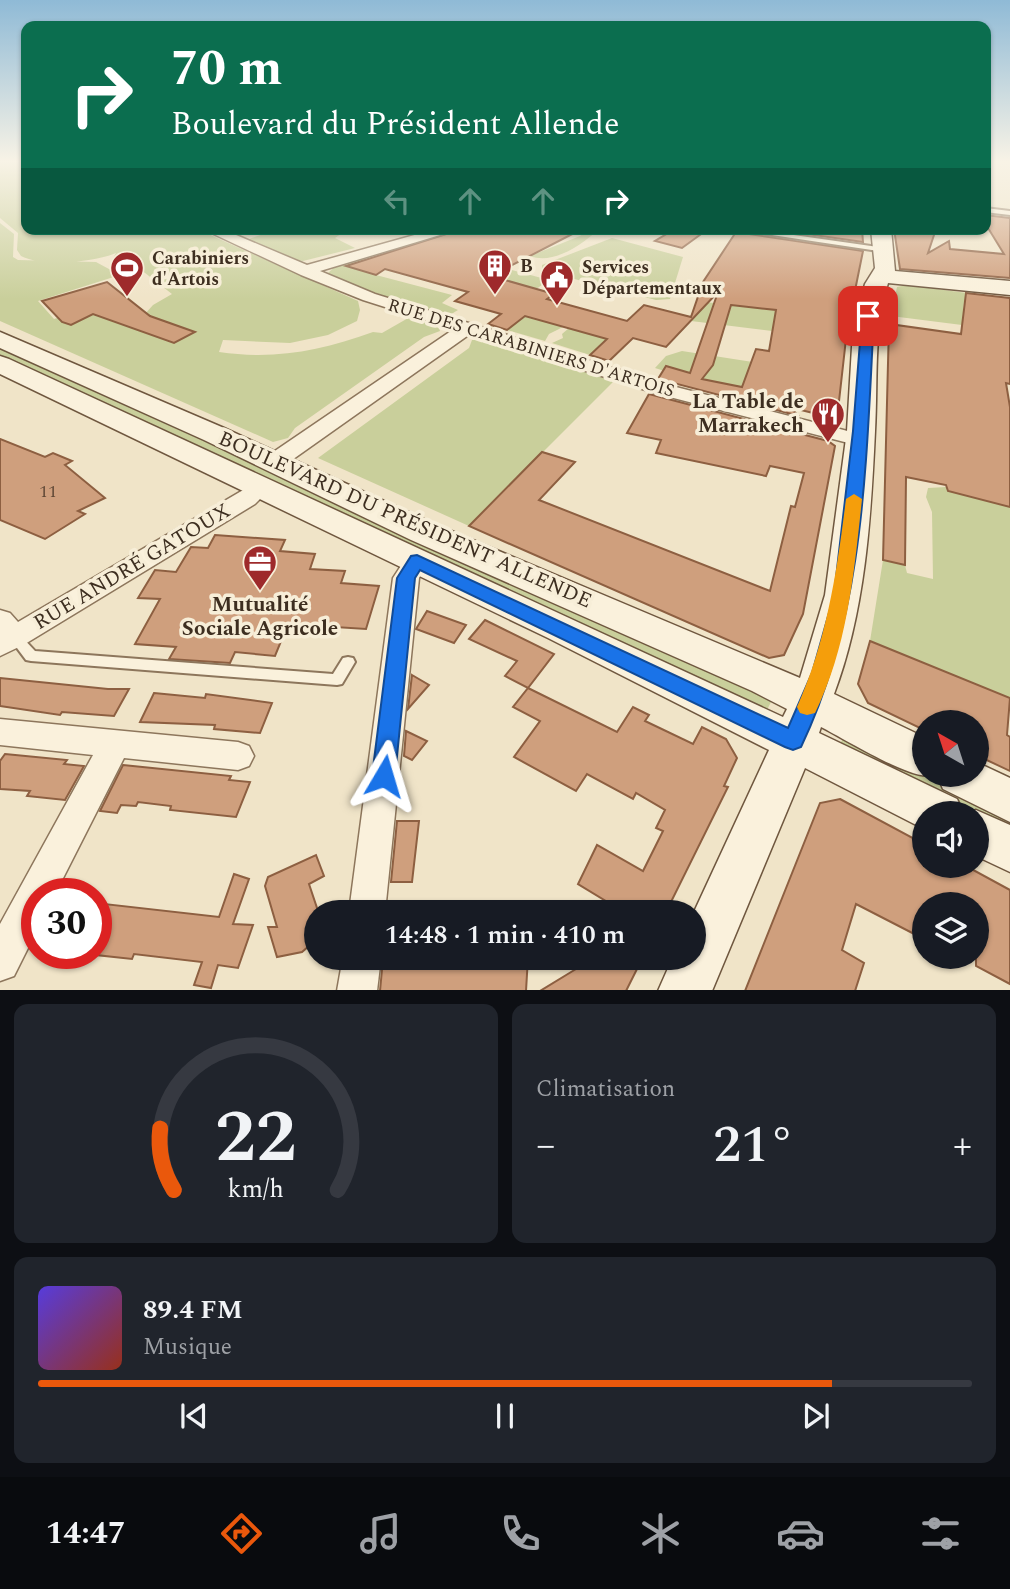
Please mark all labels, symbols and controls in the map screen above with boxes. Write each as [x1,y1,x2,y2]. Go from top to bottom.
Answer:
text: 70 m [171,32,282,107]
icon: right [56,49,147,140]
text: Boulevard du Président Allende [171,100,619,149]
icon: left [378,182,416,220]
icon: ahead [451,182,489,220]
icon: ahead [524,182,562,220]
icon: right [597,182,635,220]
place label: Carabiniers d'Artois [152,245,249,293]
building icon: B [476,247,514,296]
sports icon: Carabiniers d'Artois [108,249,146,298]
place label: B [520,253,533,280]
place label: Services Départementaux [582,254,722,302]
public building icon: Services Départementaux [538,258,576,307]
pin [838,286,898,346]
street label: RUE DES CARABINIERS D'ARTOIS [384,291,678,405]
icon: arrive [849,297,887,335]
place label: La Table de Marrakech [692,386,804,442]
restaurant icon: La Table de Marrakech [809,395,847,444]
street label: BOULEVARD DU PRÉSIDENT ALLENDE [213,423,597,617]
house number: 11 [39,478,57,505]
street label: RUE ANDRÉ GATOUX [27,495,237,639]
office icon: Mutualité Sociale Agricole [241,543,279,592]
place label: Mutualité Sociale Agricole [182,589,338,645]
north arrow [912,710,989,788]
map controls [912,710,989,969]
position arrow [347,739,421,813]
button: sound [912,801,989,878]
speed limit sign: 30 [21,878,112,969]
button: layers [912,892,989,969]
text: 14:48 · 1 min · 410 m [385,915,625,955]
text: Climatisation [536,1072,675,1107]
text: 22 [215,1083,297,1194]
text: 21° [713,1106,795,1185]
text: − [536,1117,555,1175]
text: + [953,1117,972,1175]
text: km/h [228,1170,284,1208]
text: 89.4 FM [143,1290,243,1330]
text: Musique [143,1330,232,1365]
icon: previous [175,1397,213,1435]
icon: pause [486,1397,524,1435]
icon: next [797,1397,835,1435]
text: 14:47 [45,1509,126,1558]
icon: directions [217,1509,266,1558]
icon: music [356,1509,405,1558]
icon: phone [496,1509,545,1558]
icon: climate [636,1509,685,1558]
icon: car [776,1509,825,1558]
icon: filters [916,1509,965,1558]

